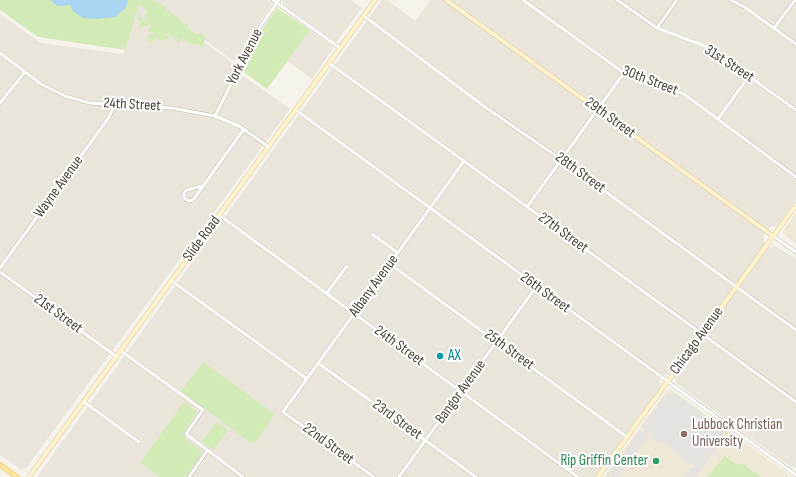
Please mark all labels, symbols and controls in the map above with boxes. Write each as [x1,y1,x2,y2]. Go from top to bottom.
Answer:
street label: York Avenue [223,26,267,88]
street label: 31st Street [701,41,757,87]
street label: 30th Street [620,62,680,100]
street label: 29th Street [581,94,639,142]
street label: 24th Street [103,95,161,115]
street label: 28th Street [551,149,609,197]
street label: Wayne Avenue [30,152,88,222]
street label: 27th Street [535,209,591,257]
street label: Slide Road [179,213,225,265]
street label: Albany Avenue [345,251,403,321]
street label: 26th Street [516,269,574,317]
street label: 21st Street [30,290,86,338]
street label: Chicago Avenue [666,304,728,378]
street label: 24th Street [370,322,428,370]
street label: 25th Street [481,326,537,374]
place label: AX [448,347,461,365]
marker: AX [435,351,445,361]
street label: Bangor Avenue [432,357,490,427]
street label: 23rd Street [369,396,425,444]
place label: Lubbock Christian University [692,416,782,451]
street label: 22nd Street [299,419,357,469]
marker: Lubbock Christian University [679,429,689,439]
place label: Rip Griffin Center [560,452,648,470]
marker: Rip Griffin Center [651,456,661,466]

